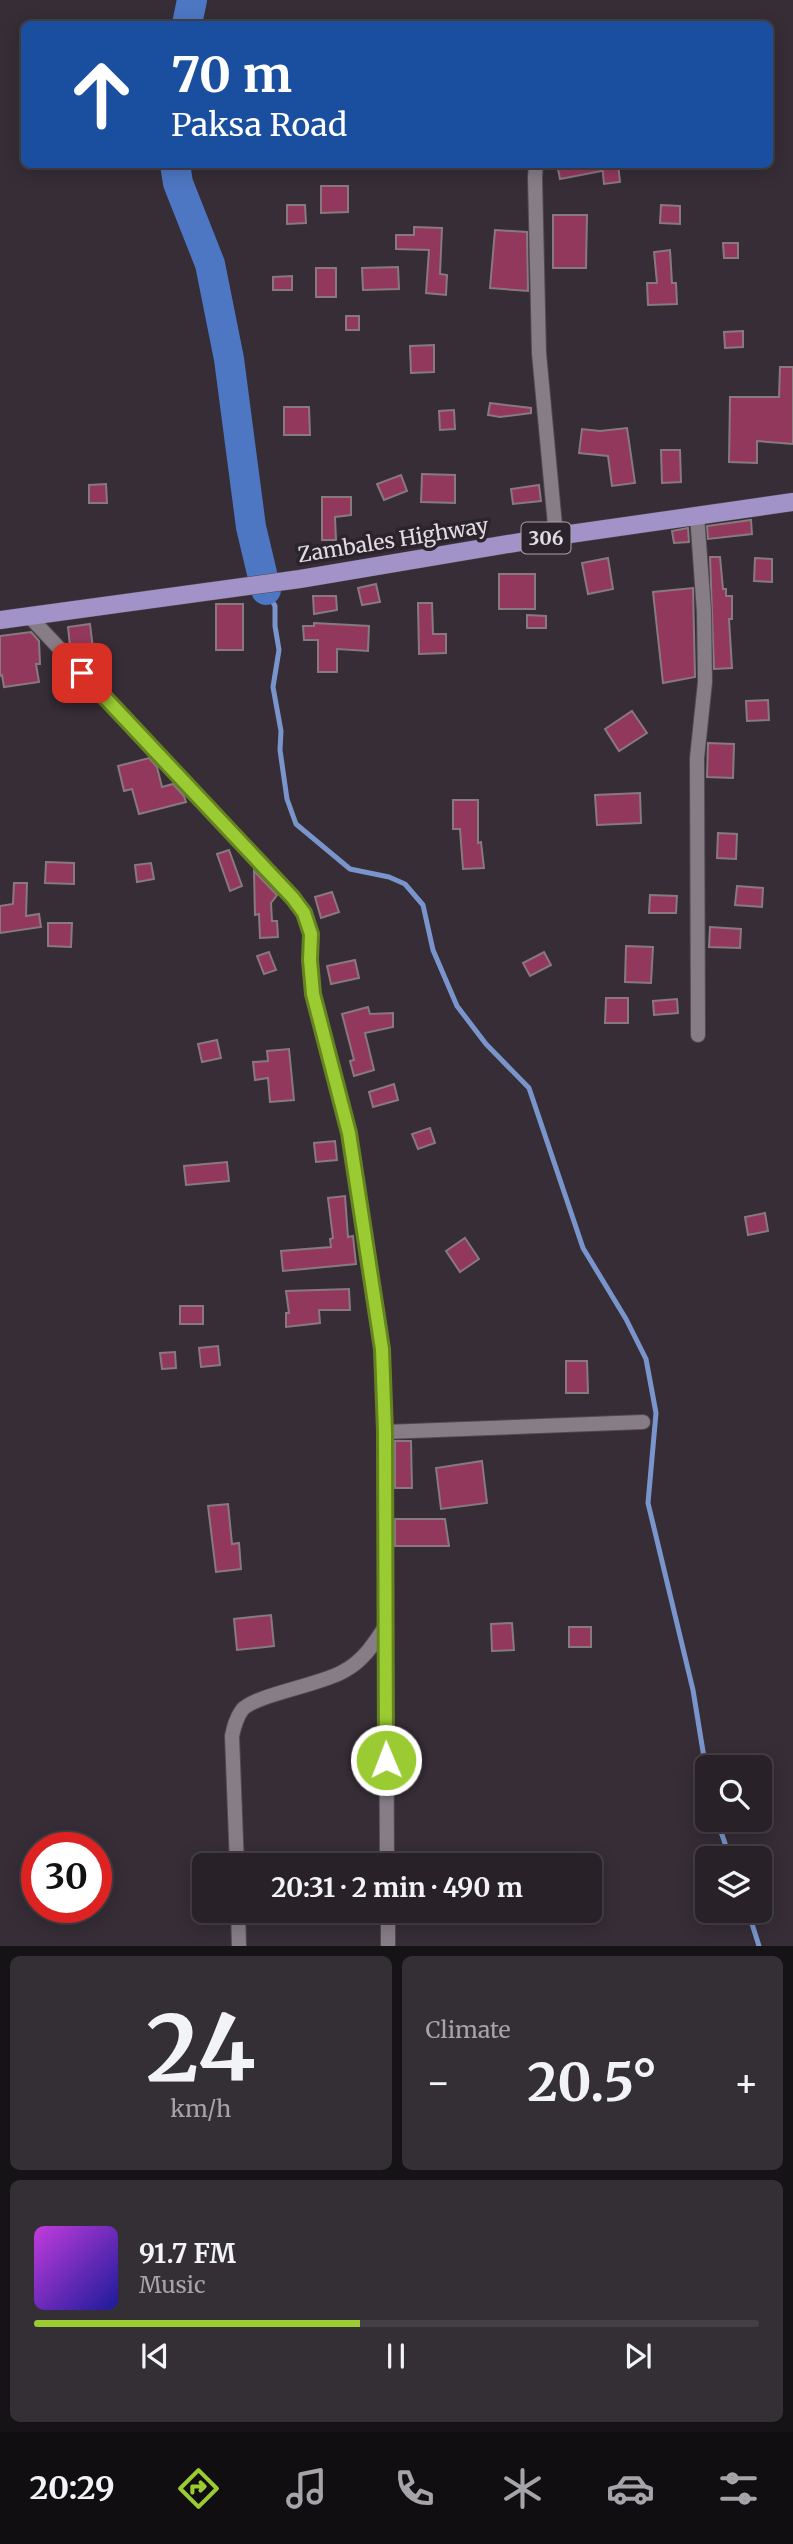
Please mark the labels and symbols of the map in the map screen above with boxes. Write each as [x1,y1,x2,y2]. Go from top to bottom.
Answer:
street label: Zambales Highway [296,511,491,568]
road number: 306 [522,523,570,554]
pin [52,643,112,703]
position arrow [349,1723,423,1797]
speed limit sign: 30 [21,1832,112,1923]

